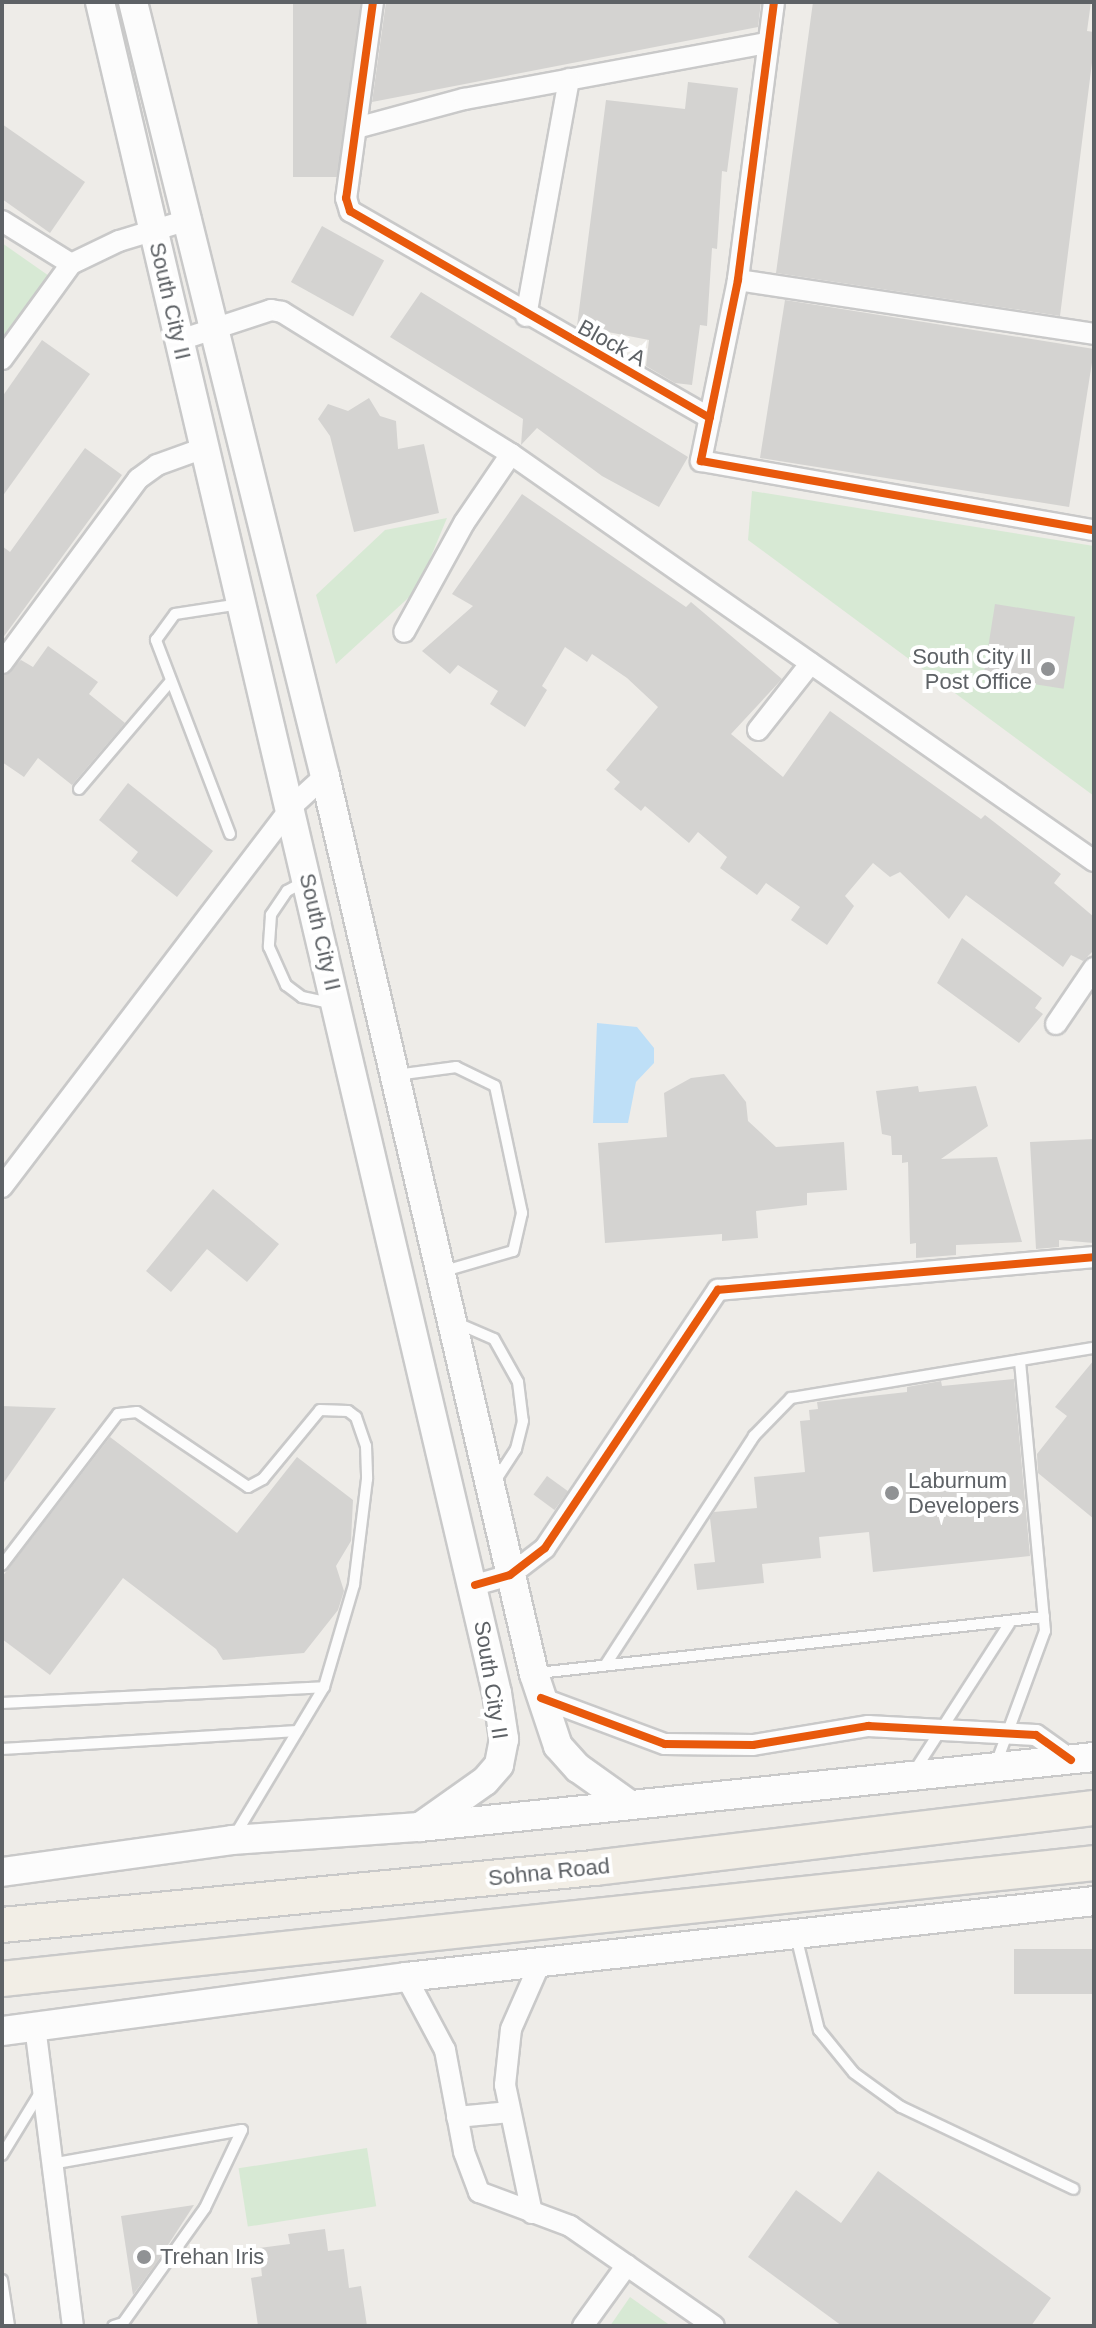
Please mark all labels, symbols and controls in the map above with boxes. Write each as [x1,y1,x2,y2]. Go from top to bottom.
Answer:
street label: South City II [144,240,196,362]
street label: Block A [573,313,651,373]
place label: South City II Post Office [912,643,1032,694]
marker: South City II Post Office [1039,660,1057,678]
street label: South City II [294,871,346,993]
place label: Laburnum Developers [908,1467,1019,1518]
marker: Laburnum Developers [883,1484,901,1502]
street label: South City II [469,1619,513,1741]
street label: Sohna Road [487,1852,611,1892]
place label: Trehan Iris [160,2244,264,2270]
marker: Trehan Iris [135,2248,153,2266]

